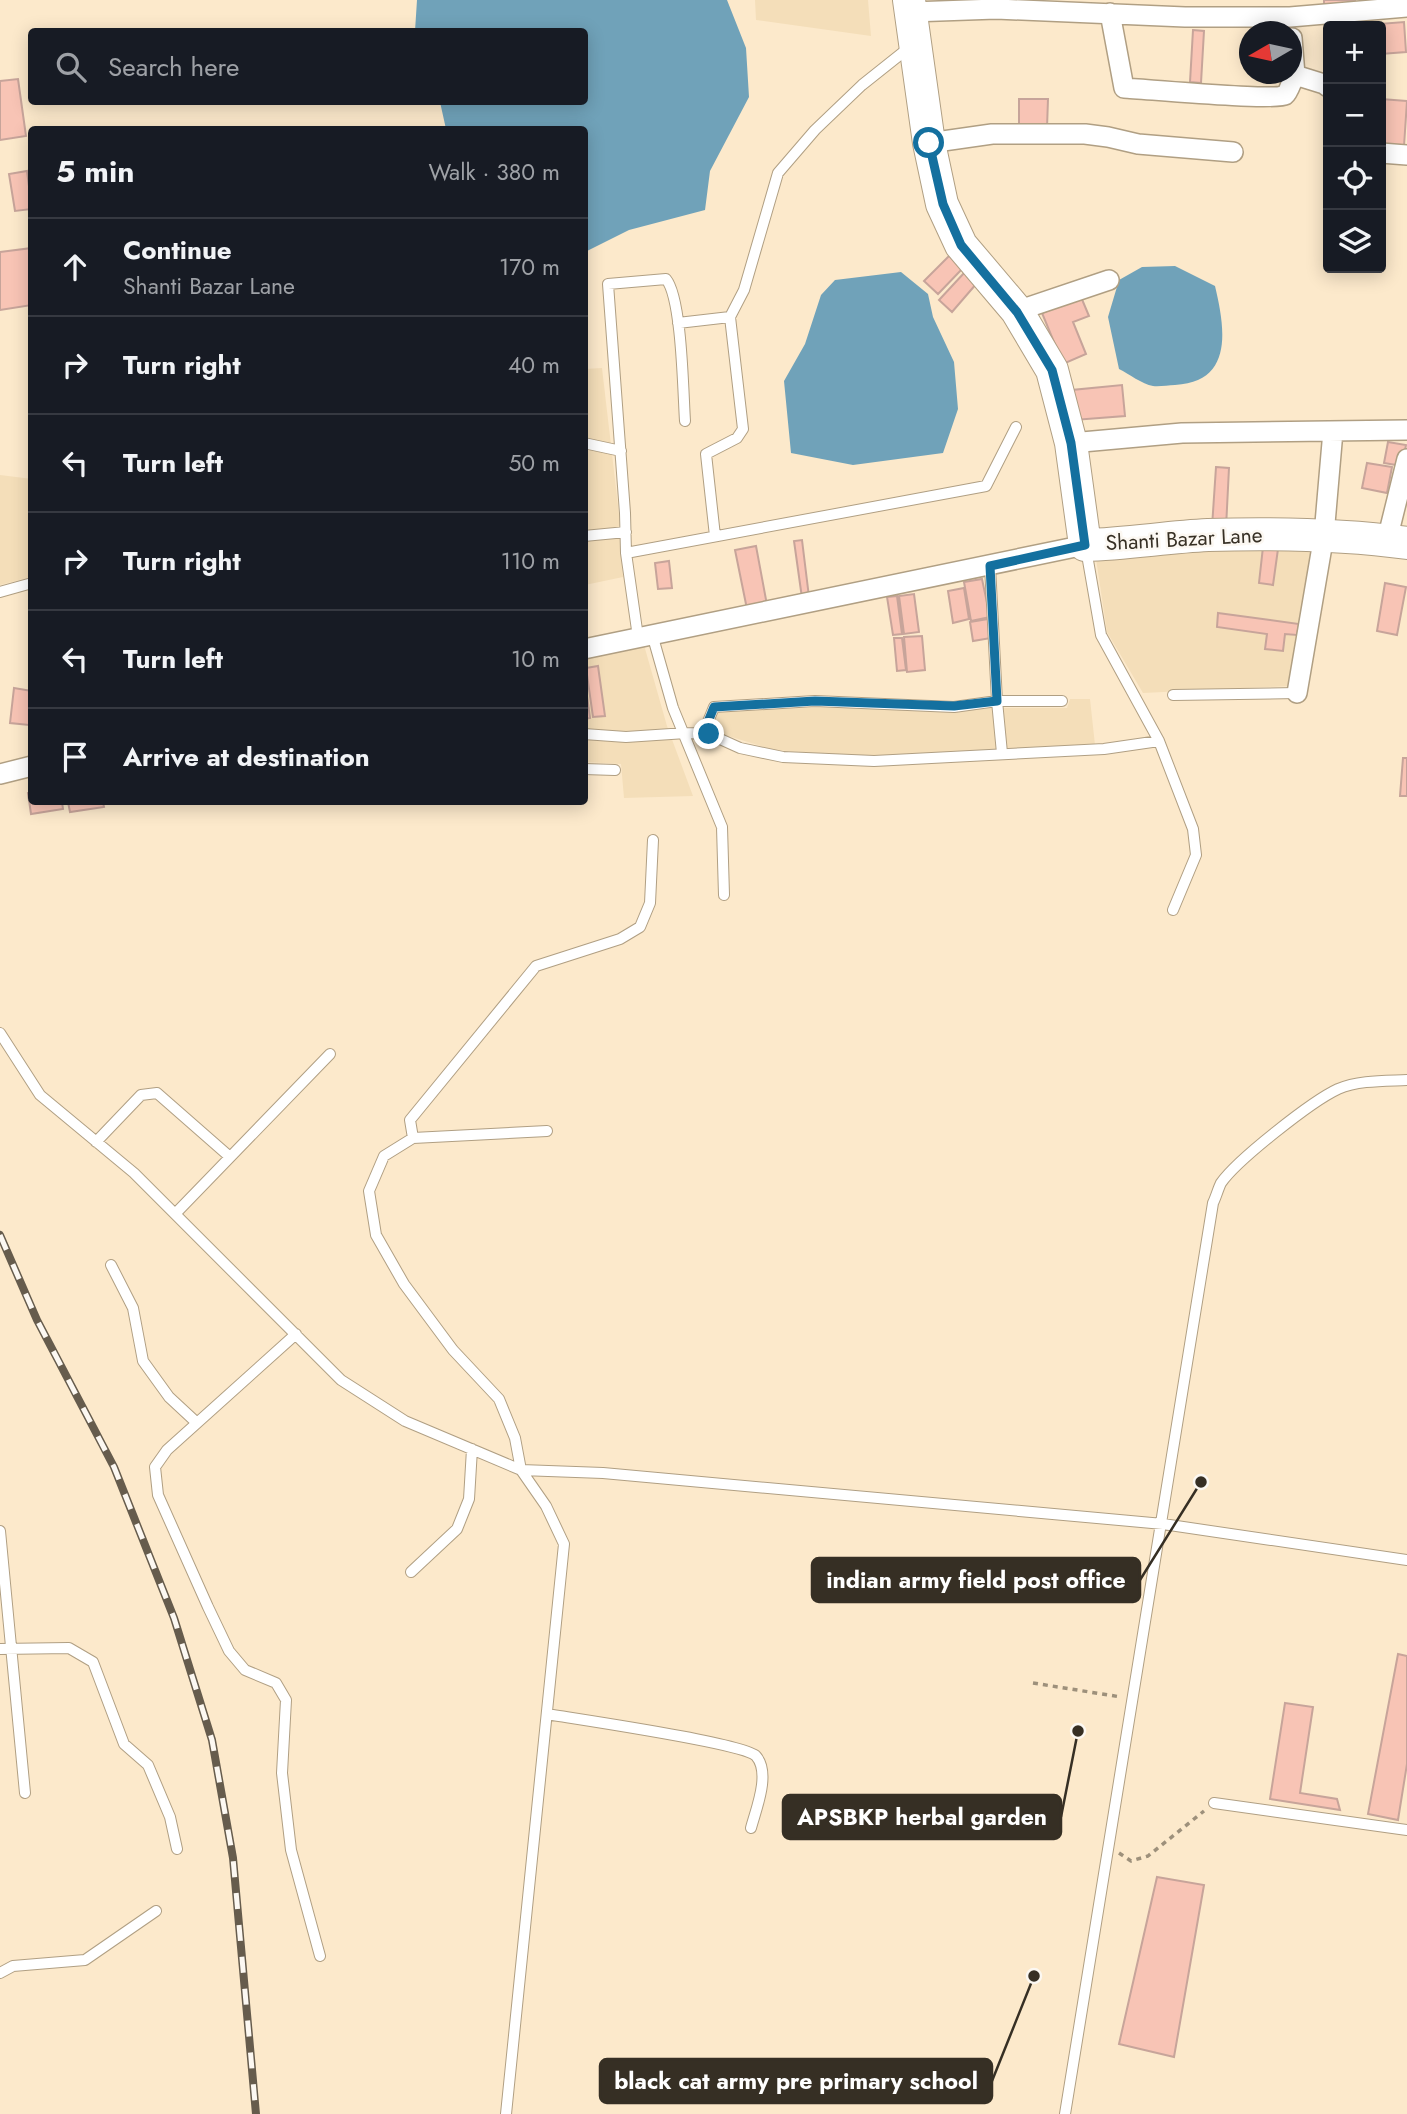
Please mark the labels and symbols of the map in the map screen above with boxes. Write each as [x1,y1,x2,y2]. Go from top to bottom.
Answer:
north arrow [1239,21,1302,84]
route start [913,127,944,158]
street label: Shanti Bazar Lane [1105,520,1263,558]
route end [693,718,724,749]
callout: indian army field post office [812,1558,1140,1602]
text: indian army field post office [826,1563,1126,1597]
callout: APSBKP herbal garden [783,1795,1061,1839]
text: APSBKP herbal garden [796,1800,1047,1834]
callout: black cat army pre primary school [600,2059,992,2103]
text: black cat army pre primary school [614,2064,978,2098]

